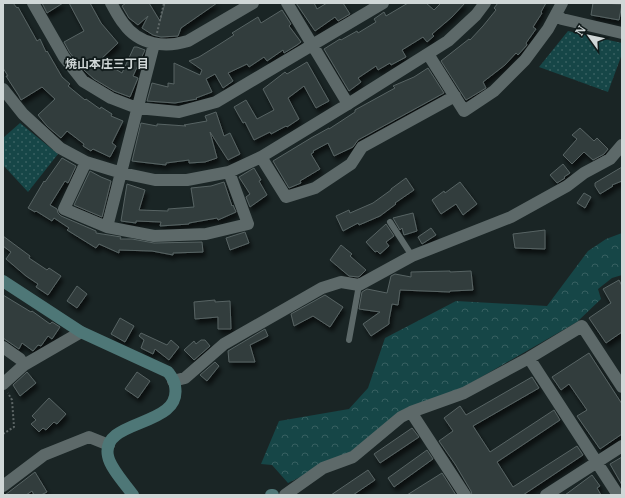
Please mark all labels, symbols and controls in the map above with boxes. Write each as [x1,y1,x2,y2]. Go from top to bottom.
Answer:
north arrow [569,16,609,56]
text: N [572,23,589,38]
district label: 焼山本庄三丁目 [65,56,149,71]

